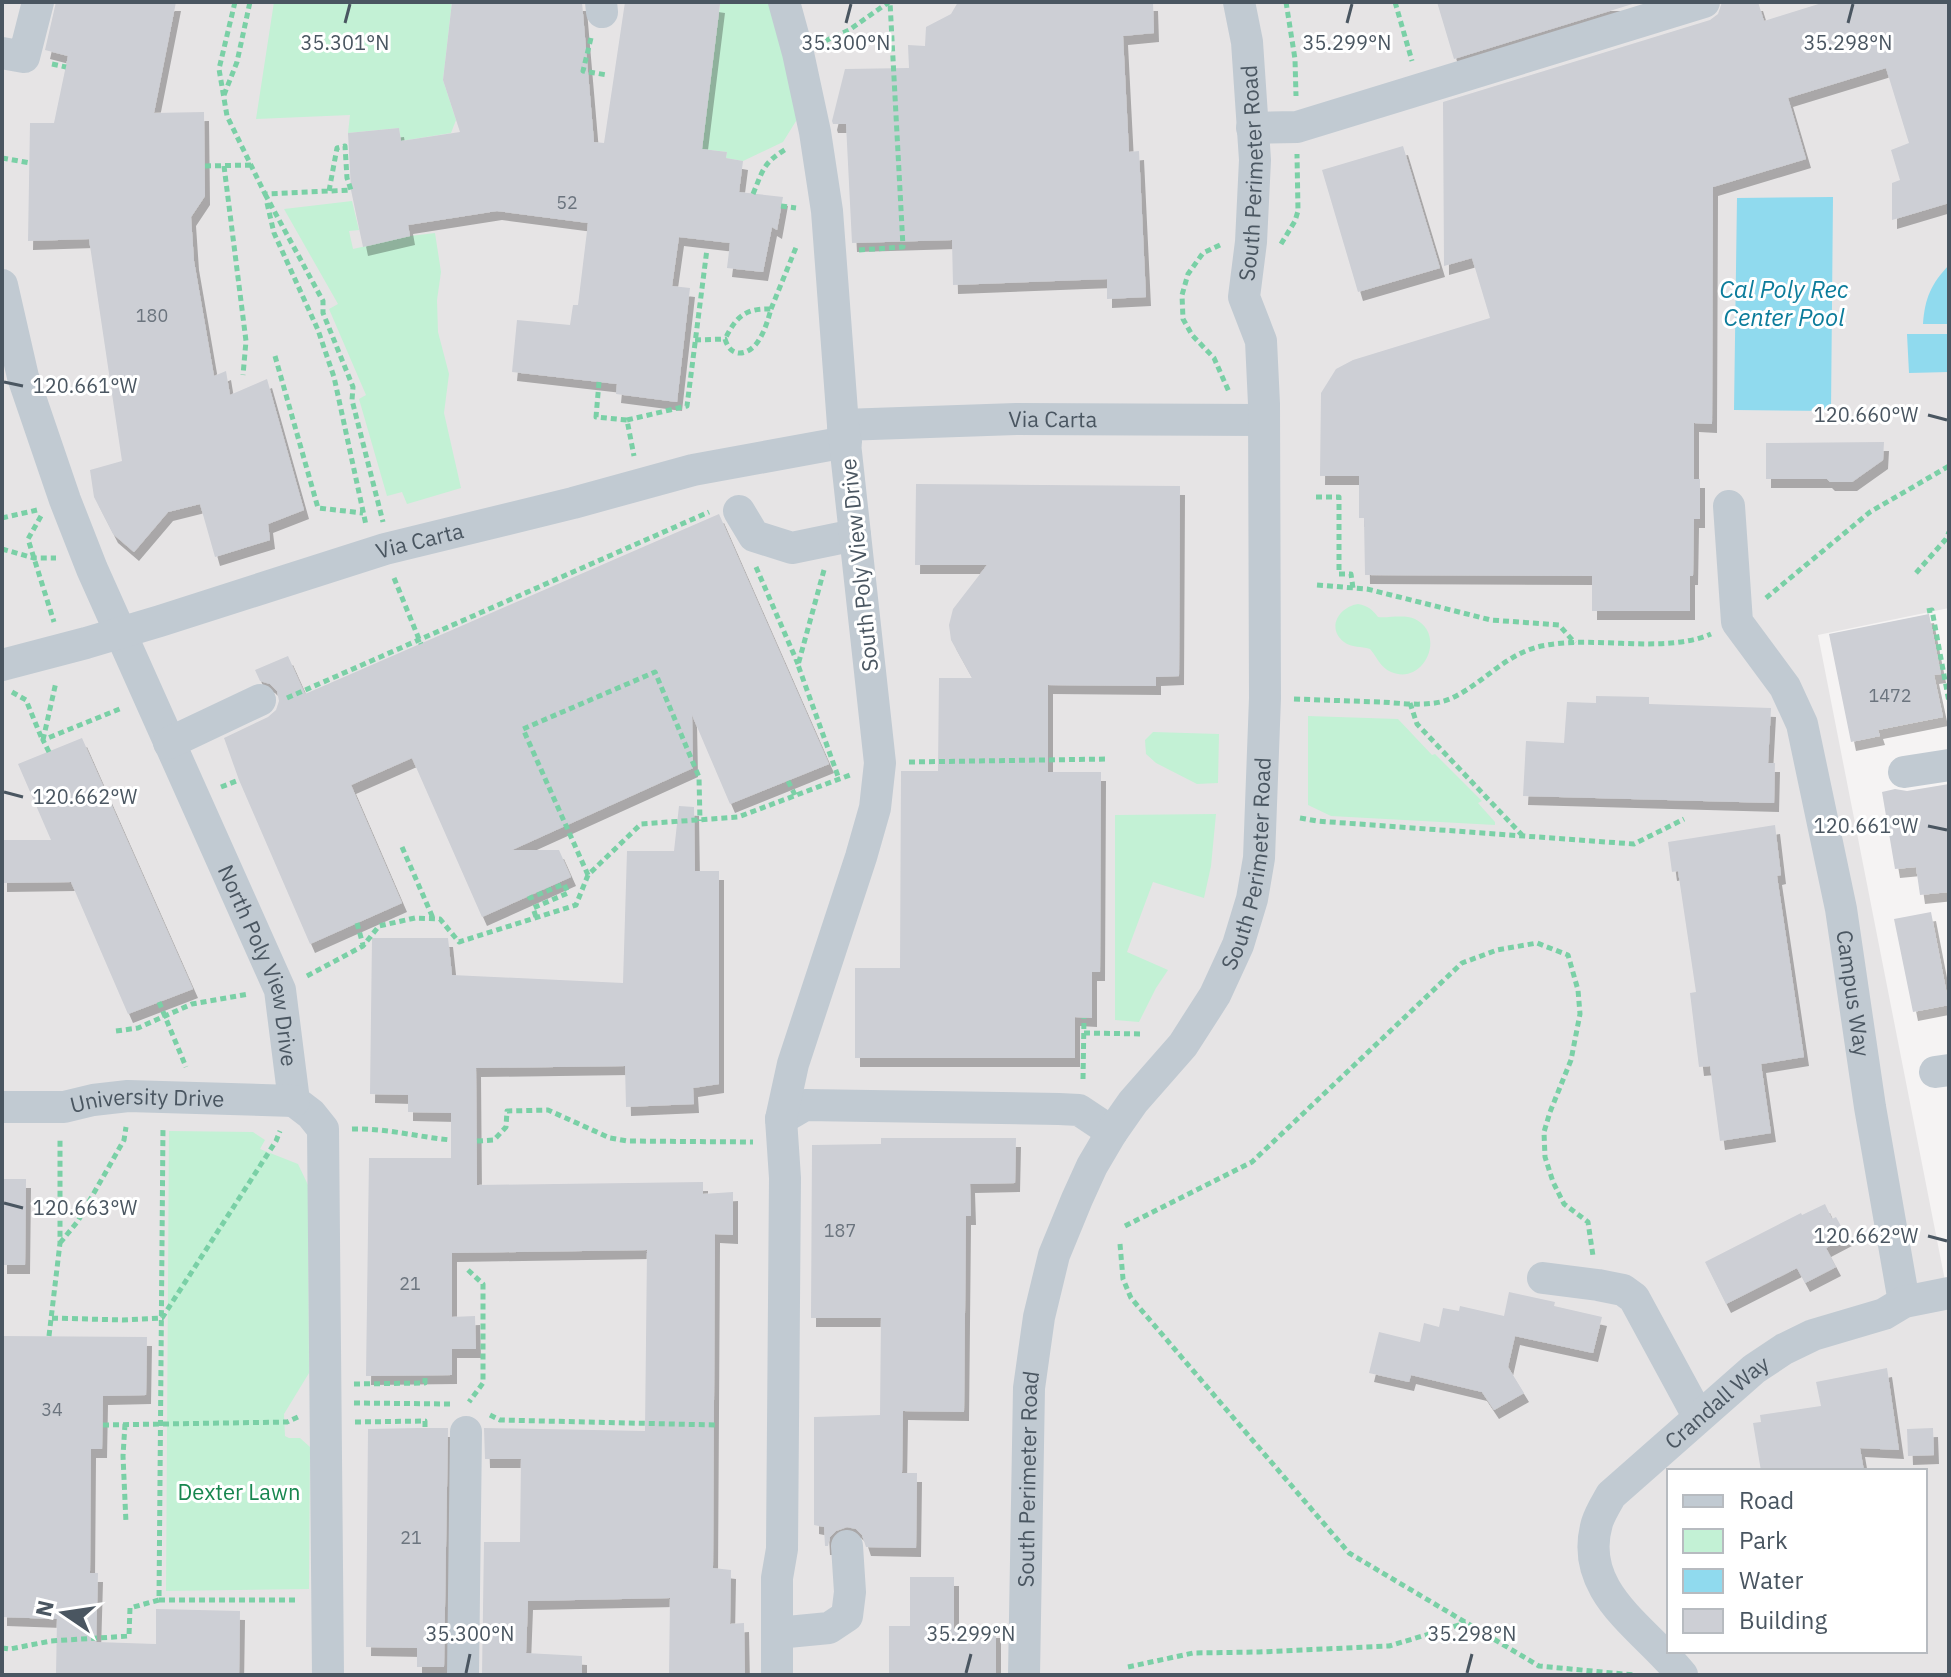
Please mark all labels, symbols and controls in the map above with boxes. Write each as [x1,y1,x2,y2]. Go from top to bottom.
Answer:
text: 35.301°N [301,29,389,56]
text: 35.300°N [802,29,890,56]
text: 35.299°N [1303,29,1391,56]
text: 35.298°N [1804,29,1892,56]
street label: South Perimeter Road [1231,64,1269,283]
house number: 52 [556,191,578,214]
water label: Cal Poly Rec Center Pool [1720,273,1849,333]
house number: 180 [136,304,168,327]
text: 120.661°W [33,372,137,399]
text: 120.660°W [1814,401,1918,428]
street label: Via Carta [1008,404,1098,433]
street label: South Poly View Drive [833,457,884,673]
street label: Via Carta [372,515,466,565]
house number: 1472 [1868,684,1912,707]
street label: South Perimeter Road [1214,757,1277,974]
text: 120.662°W [33,783,137,810]
text: 120.661°W [1814,812,1918,839]
street label: North Poly View Drive [212,860,305,1068]
street label: Campus Way [1830,928,1877,1059]
street label: University Drive [67,1081,225,1119]
text: 120.663°W [33,1194,137,1221]
house number: 187 [824,1219,856,1242]
text: 120.662°W [1814,1222,1918,1249]
house number: 21 [399,1272,421,1295]
street label: Crandall Way [1658,1348,1774,1455]
street label: South Perimeter Road [1011,1369,1045,1588]
house number: 34 [41,1398,63,1421]
legend [1667,1469,1927,1653]
park label: Dexter Lawn [178,1477,300,1506]
text: Road [1739,1484,1794,1516]
text: Park [1739,1524,1788,1556]
house number: 21 [400,1526,422,1549]
text: Water [1739,1564,1803,1596]
north arrow [24,1573,104,1653]
text: N [28,1597,60,1619]
text: Building [1739,1604,1827,1636]
text: 35.300°N [426,1620,514,1647]
text: 35.299°N [927,1620,1015,1647]
text: 35.298°N [1428,1620,1516,1647]

